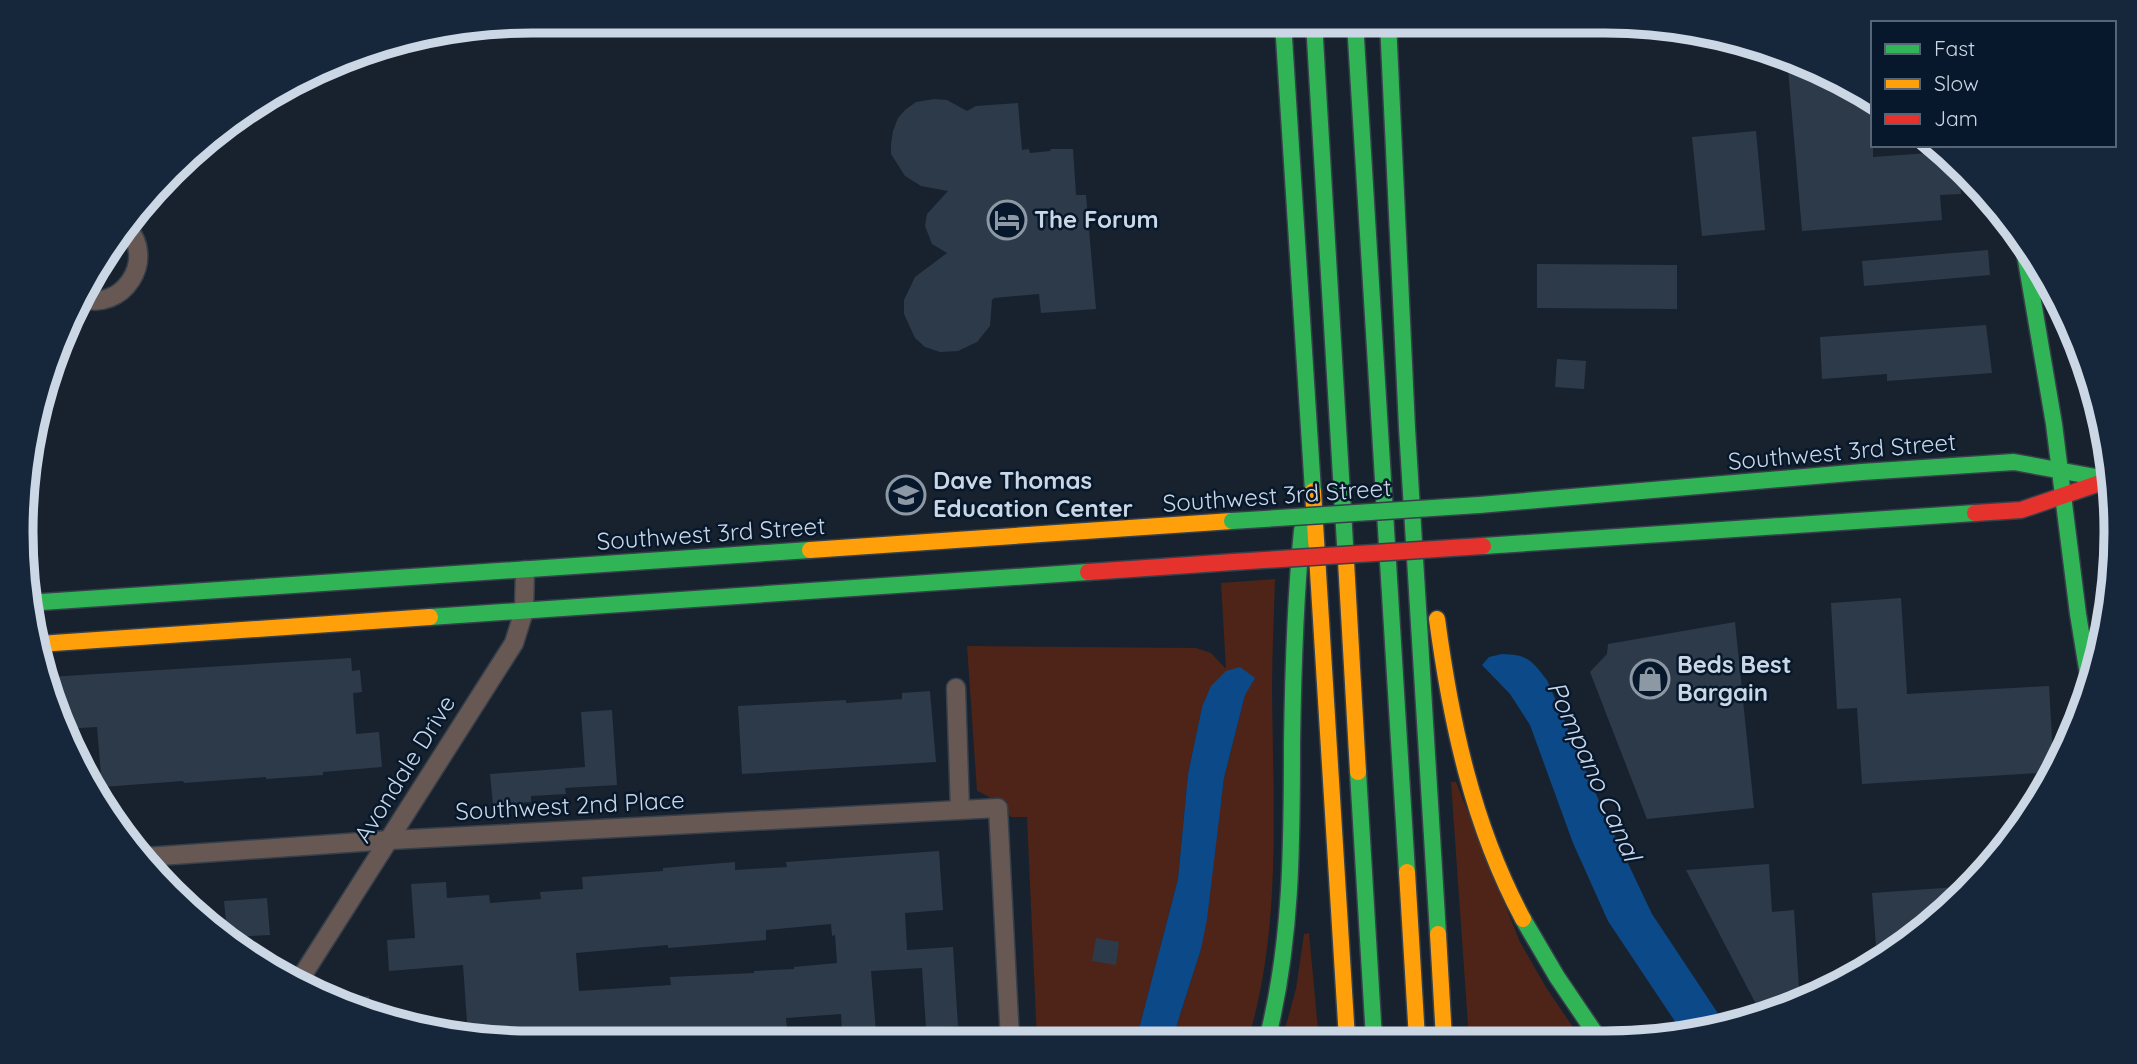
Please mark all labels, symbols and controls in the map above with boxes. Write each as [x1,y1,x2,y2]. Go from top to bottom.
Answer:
legend [1871,21,2116,147]
text: Fast [1934,35,1975,61]
text: Slow [1934,70,1979,96]
text: Jam [1934,105,1978,131]
hotel icon: The Forum [986,199,1028,241]
place label: The Forum [1034,204,1159,234]
street label: Southwest 3rd Street [1727,426,1957,476]
place label: Dave Thomas Education Center [933,465,1133,523]
street label: Southwest 3rd Street [1162,472,1392,518]
school or university icon: Dave Thomas Education Center [885,474,927,516]
street label: Southwest 3rd Street [596,510,826,556]
place label: Beds Best Bargain [1677,649,1791,707]
shop icon: Beds Best Bargain [1629,658,1671,700]
water label: Pompano Canal [1540,676,1650,869]
street label: Avondale Drive [347,689,461,848]
street label: Southwest 2nd Place [455,784,685,826]

